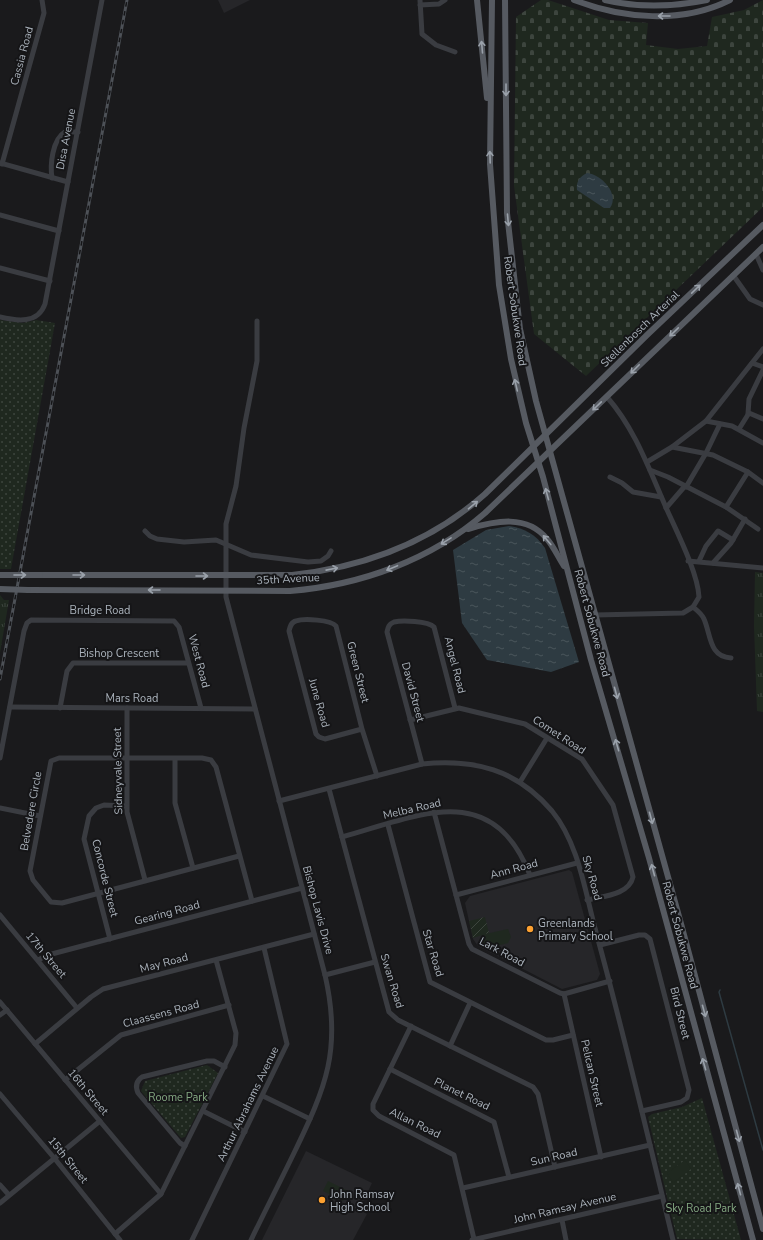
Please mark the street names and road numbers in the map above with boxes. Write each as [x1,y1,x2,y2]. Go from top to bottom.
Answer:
street label: Cassia Road [7,25,37,87]
street label: Disa Avenue [53,107,79,171]
street label: Robert Sobukwe Road [500,255,530,367]
street label: Stellenbosch Arterial [597,287,683,371]
street label: Robert Sobukwe Road [570,568,614,678]
street label: 35th Avenue [256,570,320,588]
street label: Bridge Road [69,603,131,618]
street label: West Road [185,633,213,689]
street label: Angel Road [441,635,469,695]
street label: Green Street [343,640,373,704]
street label: Bishop Crescent [79,646,159,661]
street label: David Street [398,660,428,724]
street label: June Road [305,676,333,729]
street label: Mars Road [106,691,158,706]
street label: Comet Road [529,712,589,758]
street label: Sidneyvale Street [110,727,126,815]
street label: Belvedere Circle [17,770,45,852]
street label: Melba Road [381,795,443,823]
street label: Concorde Street [88,838,122,919]
street label: Sky Road [578,854,606,902]
street label: Ann Road [488,855,540,883]
street label: Bishop Lavis Drive [299,864,337,956]
street label: Robert Sobukwe Road [658,880,702,990]
street label: Gearing Road [133,897,201,929]
street label: Star Road [419,927,447,979]
street label: 17th Street [22,929,70,981]
street label: Lark Road [477,934,527,970]
street label: May Road [138,949,190,977]
street label: Swan Road [377,952,407,1010]
street label: Bird Street [666,985,694,1041]
street label: Claassens Road [121,997,201,1031]
street label: Pelican Street [577,1038,607,1108]
street label: Arthur Abrahams Avenue [214,1044,283,1164]
street label: 16th Street [64,1066,112,1118]
street label: Planet Road [432,1074,492,1114]
street label: Allan Road [387,1104,443,1142]
street label: 15th Street [45,1133,92,1187]
street label: Sun Road [529,1144,579,1170]
street label: John Ramsay Avenue [511,1189,618,1227]

